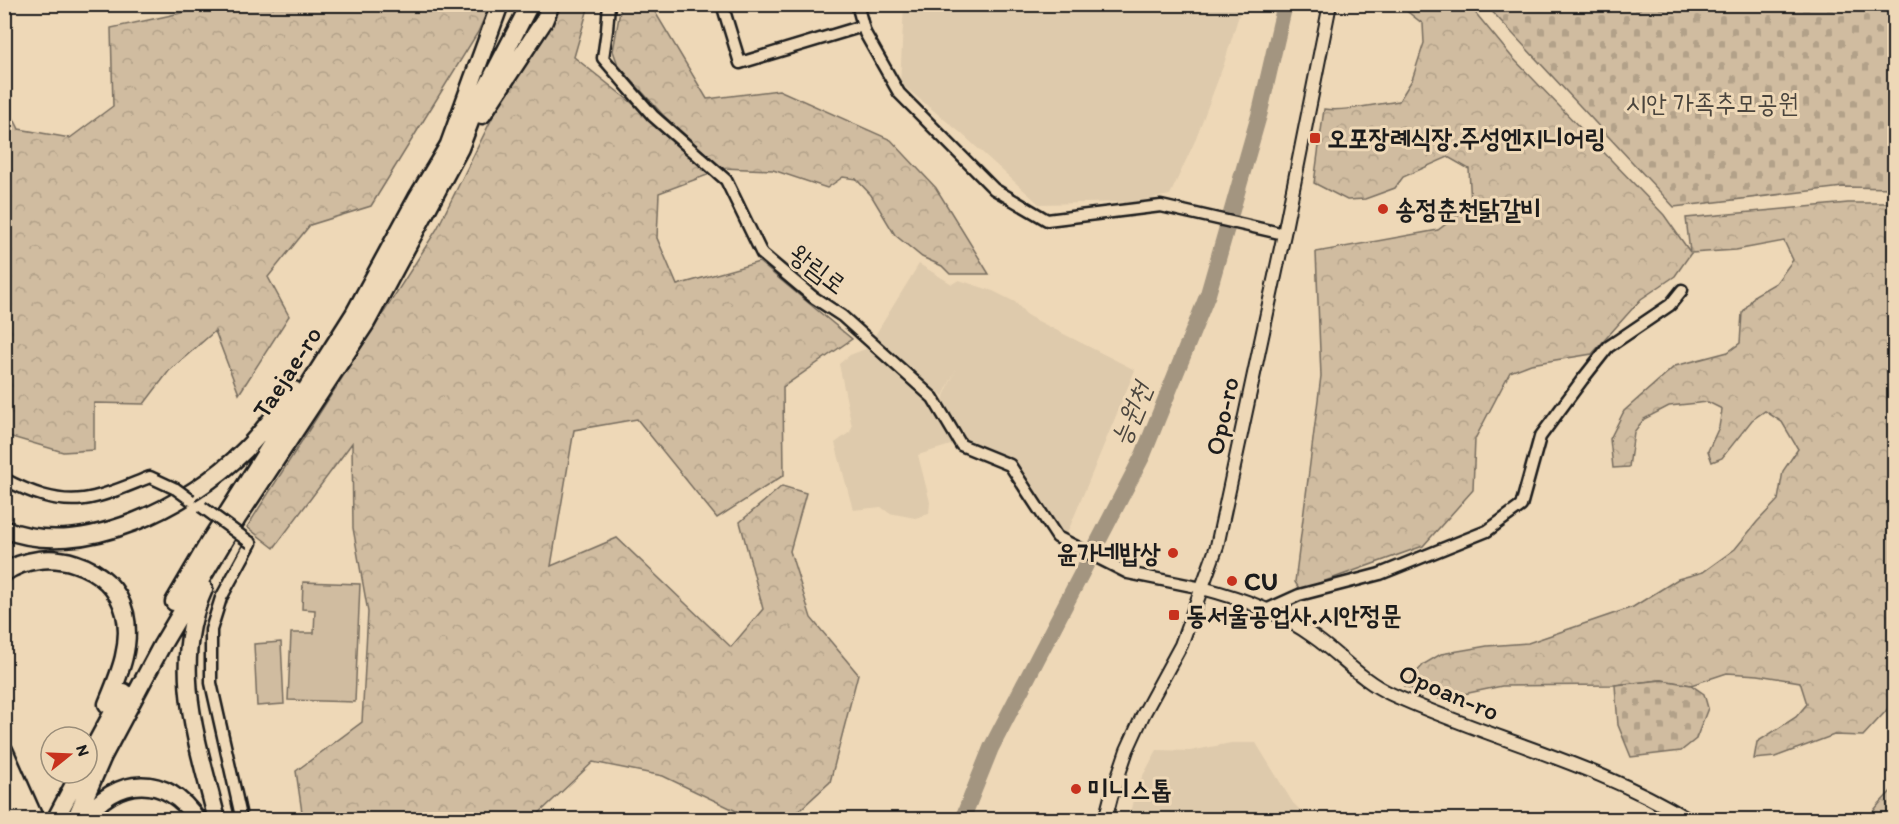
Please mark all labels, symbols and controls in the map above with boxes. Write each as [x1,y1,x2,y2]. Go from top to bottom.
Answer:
park label: 시안 가족추모공원 [1625,87,1799,119]
place label: 오포장례식장.주성엔지니어링 [1327,122,1605,154]
marker: 오포장례식장.주성엔지니어링 [1308,131,1322,145]
place label: 송정춘천닭갈비 [1395,193,1541,225]
marker: 송정춘천닭갈비 [1376,202,1390,216]
street label: 왕림로 [783,237,853,301]
street label: Taejae-ro [245,320,329,424]
street label: Opo-ro [1198,374,1246,458]
water label: 능원천 [1103,375,1159,450]
place label: 윤가네밥상 [1056,537,1161,569]
marker: 윤가네밥상 [1166,546,1180,560]
place label: CU [1244,565,1278,597]
marker: CU [1225,574,1239,588]
place label: 동서울공업사.시안정문 [1186,599,1402,631]
marker: 동서울공업사.시안정문 [1167,608,1181,622]
street label: Opoan-ro [1394,656,1504,728]
north arrow [39,725,99,785]
text: N [72,742,93,759]
place label: 미니스톱 [1088,773,1172,805]
marker: 미니스톱 [1069,782,1083,796]

